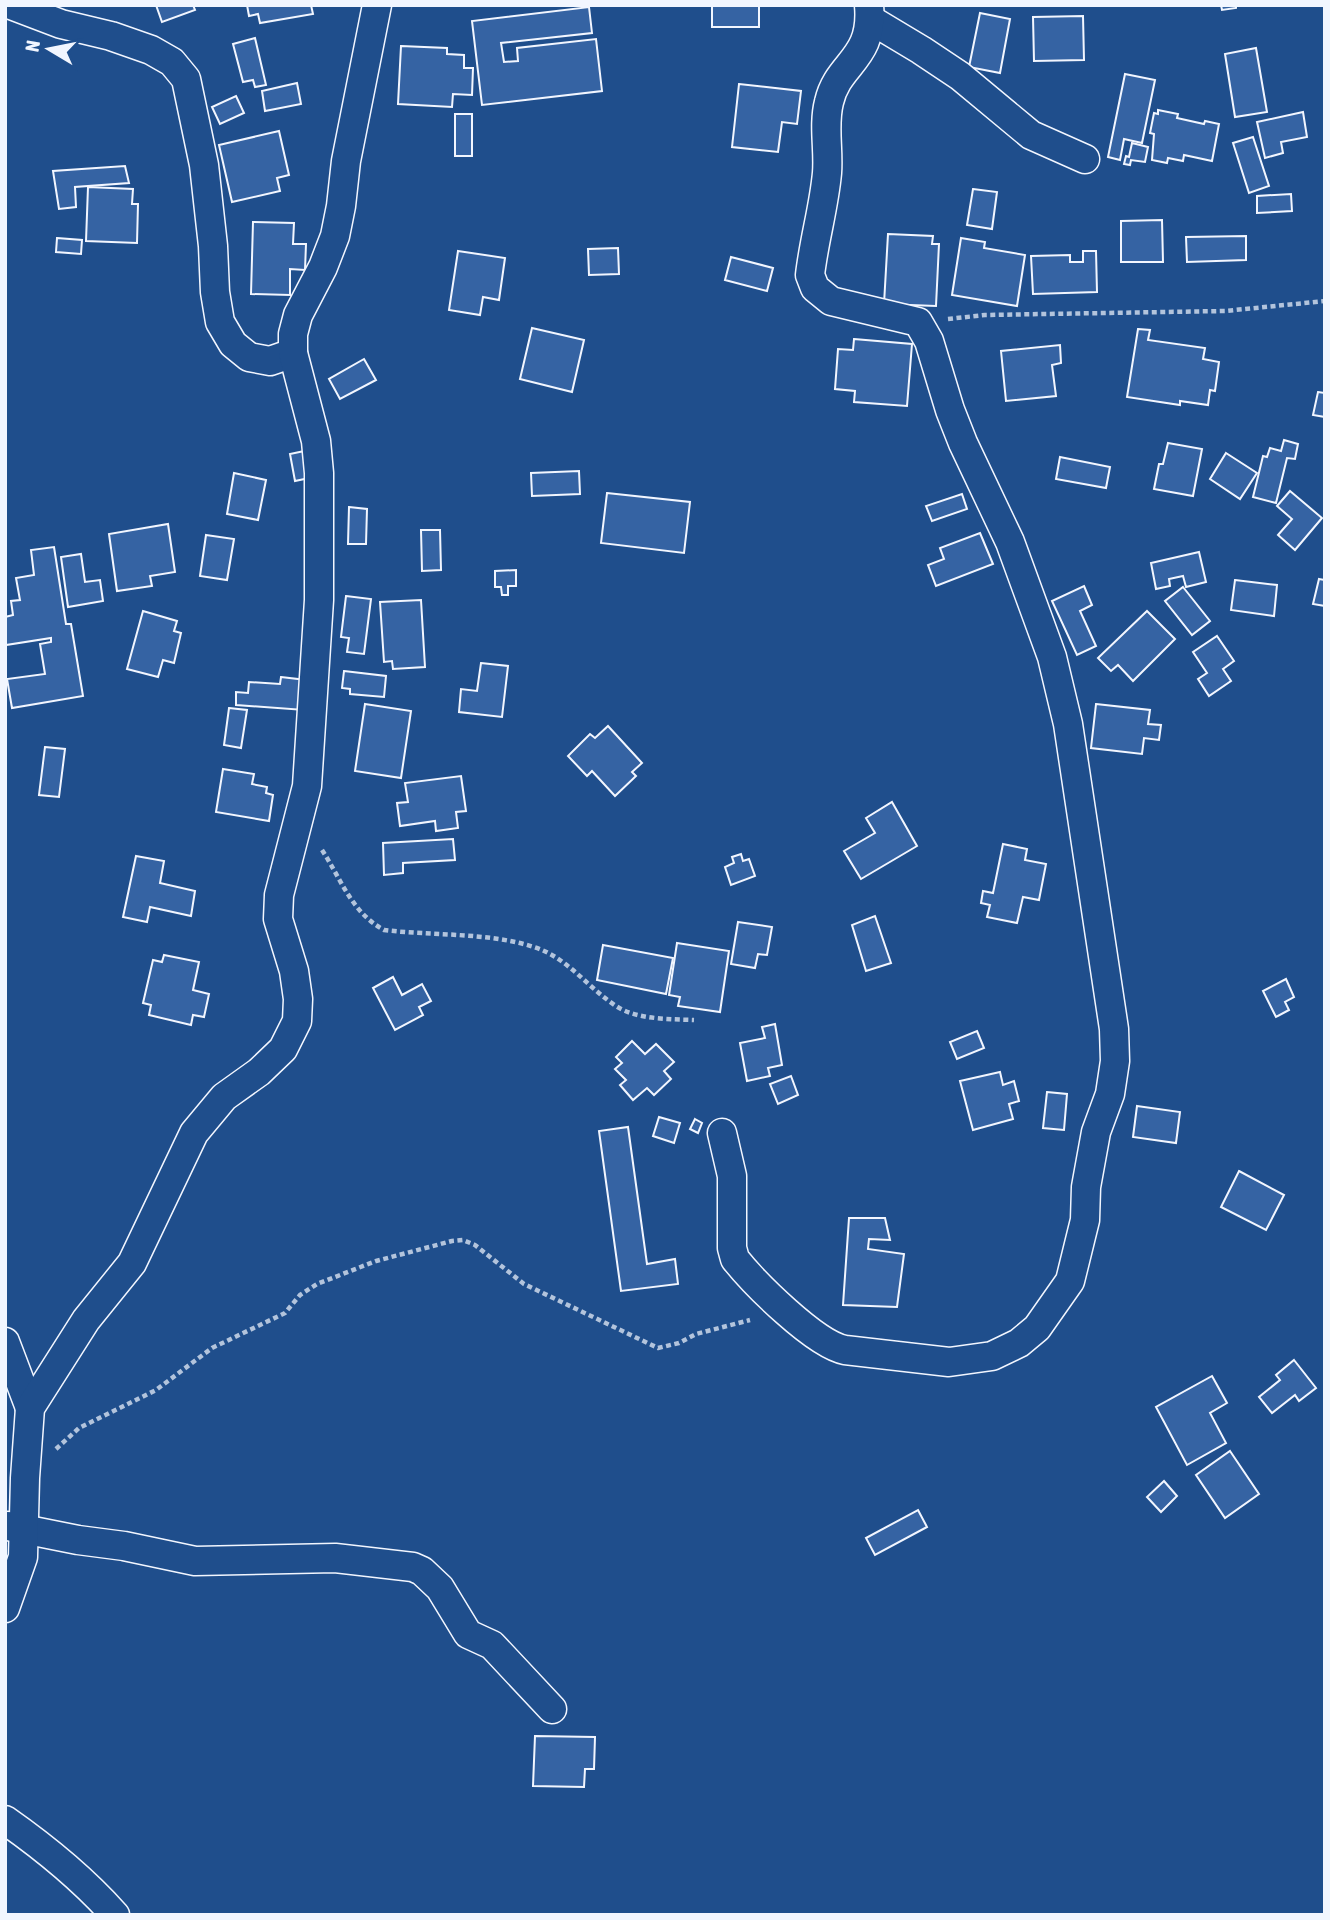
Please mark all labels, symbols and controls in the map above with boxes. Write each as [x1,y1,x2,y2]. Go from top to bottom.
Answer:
north arrow [14,14,84,84]
text: N [20,39,44,53]

